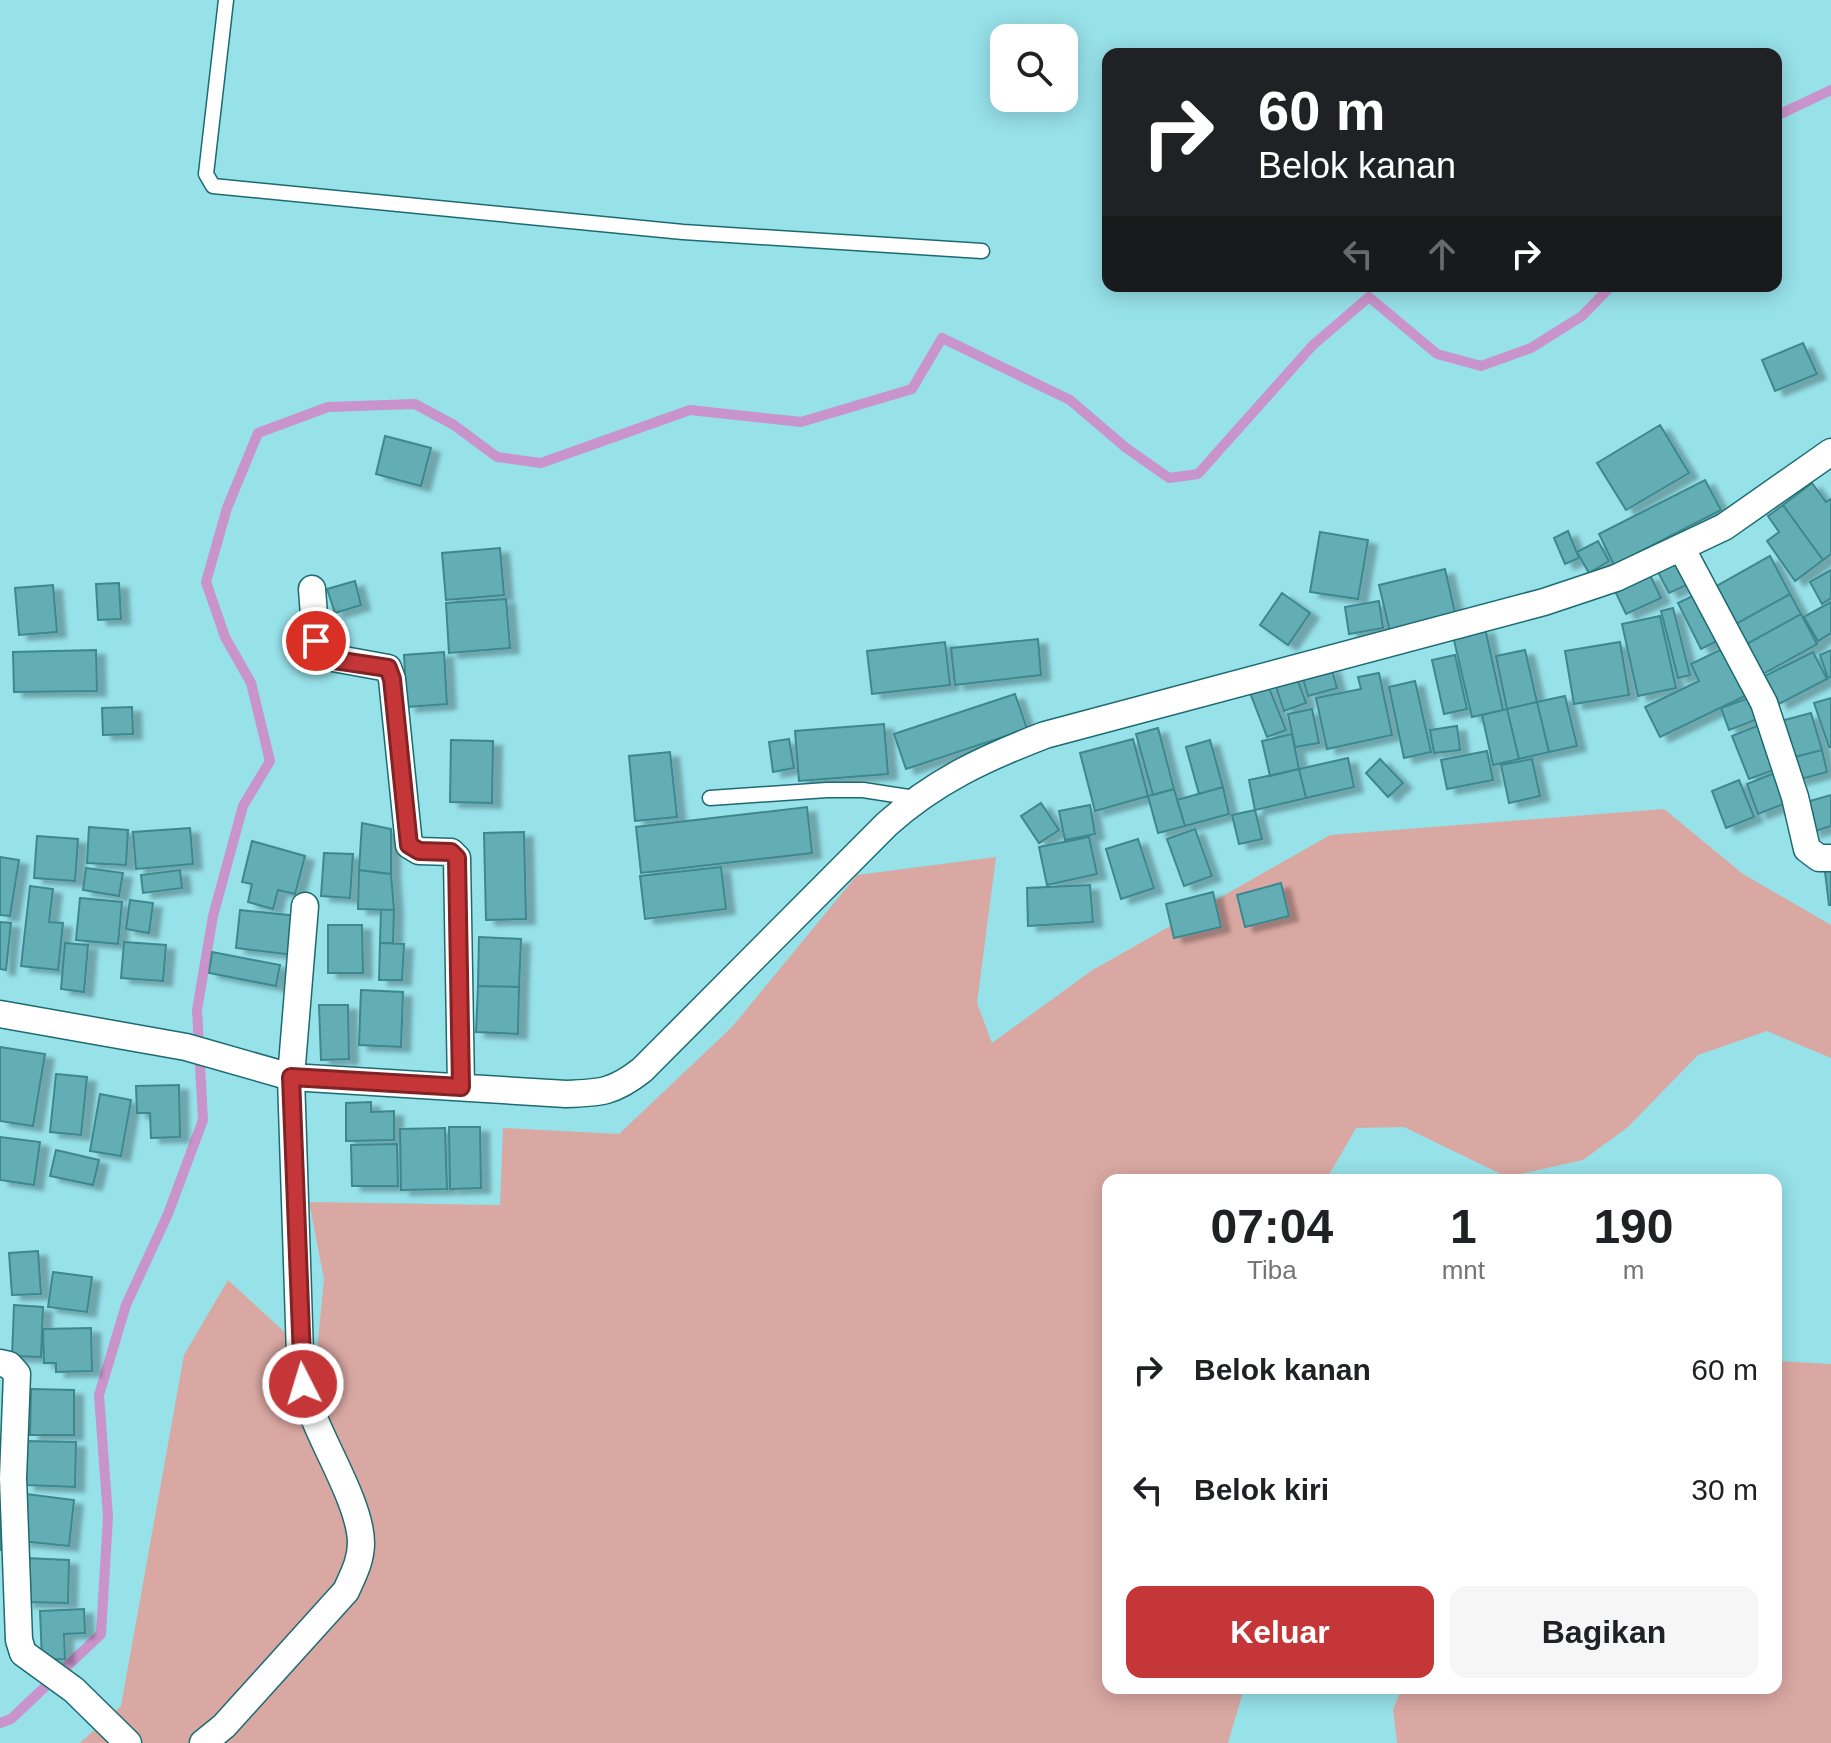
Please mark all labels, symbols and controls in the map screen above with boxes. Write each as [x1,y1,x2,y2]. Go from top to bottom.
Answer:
map controls [990,24,1078,112]
button: search [990,24,1078,112]
text: 60 m [1258,79,1386,142]
icon: right [1126,80,1230,184]
text: Belok kanan [1258,145,1456,186]
icon: left [1336,232,1380,276]
icon: ahead [1420,232,1464,276]
icon: right [1504,232,1548,276]
pin [282,607,350,675]
icon: arrive [294,619,338,663]
text: 07:04 [1210,1200,1333,1253]
text: 1 [1450,1200,1477,1253]
text: 190 [1593,1200,1674,1253]
text: Tiba [1247,1255,1297,1285]
text: mnt [1442,1255,1485,1285]
text: m [1623,1255,1644,1285]
position arrow [261,1342,345,1426]
icon: right [1126,1348,1170,1392]
text: Belok kanan [1194,1353,1371,1386]
text: 60 m [1691,1353,1758,1386]
icon: left [1126,1468,1170,1512]
text: Belok kiri [1194,1473,1329,1506]
text: 30 m [1691,1473,1758,1506]
button: Keluar [1126,1586,1434,1678]
button: Bagikan [1450,1586,1758,1678]

